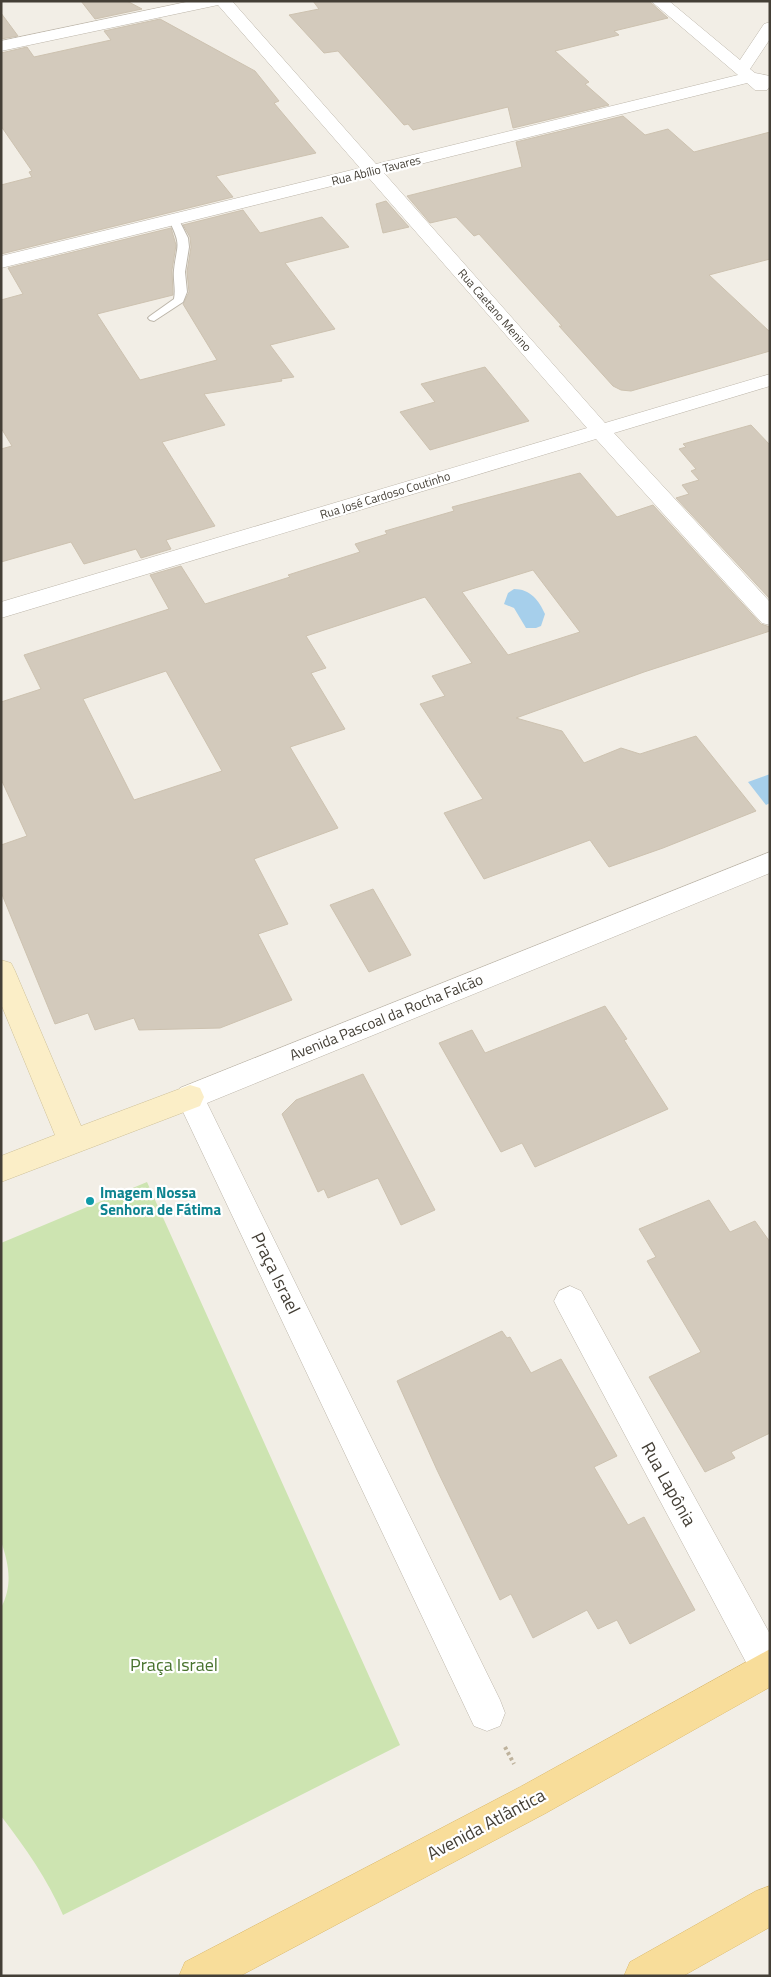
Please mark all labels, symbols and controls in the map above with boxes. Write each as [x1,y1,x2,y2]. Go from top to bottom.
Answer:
street label: Rua Abílio Tavares [329,150,423,190]
street label: Rua Caetano Menino [454,264,536,356]
street label: Rua José Cardoso Coutinho [317,466,453,524]
street label: Avenida Pascoal da Rocha Falcão [286,968,486,1066]
place label: Imagem Nossa Senhora de Fátima [100,1181,221,1221]
marker: Imagem Nossa Senhora de Fátima [84,1195,96,1207]
street label: Praça Israel [245,1228,307,1318]
street label: Rua Lapônia [635,1437,703,1531]
park label: Praça Israel [130,1651,218,1678]
street label: Avenida Atlântica [422,1781,550,1867]

